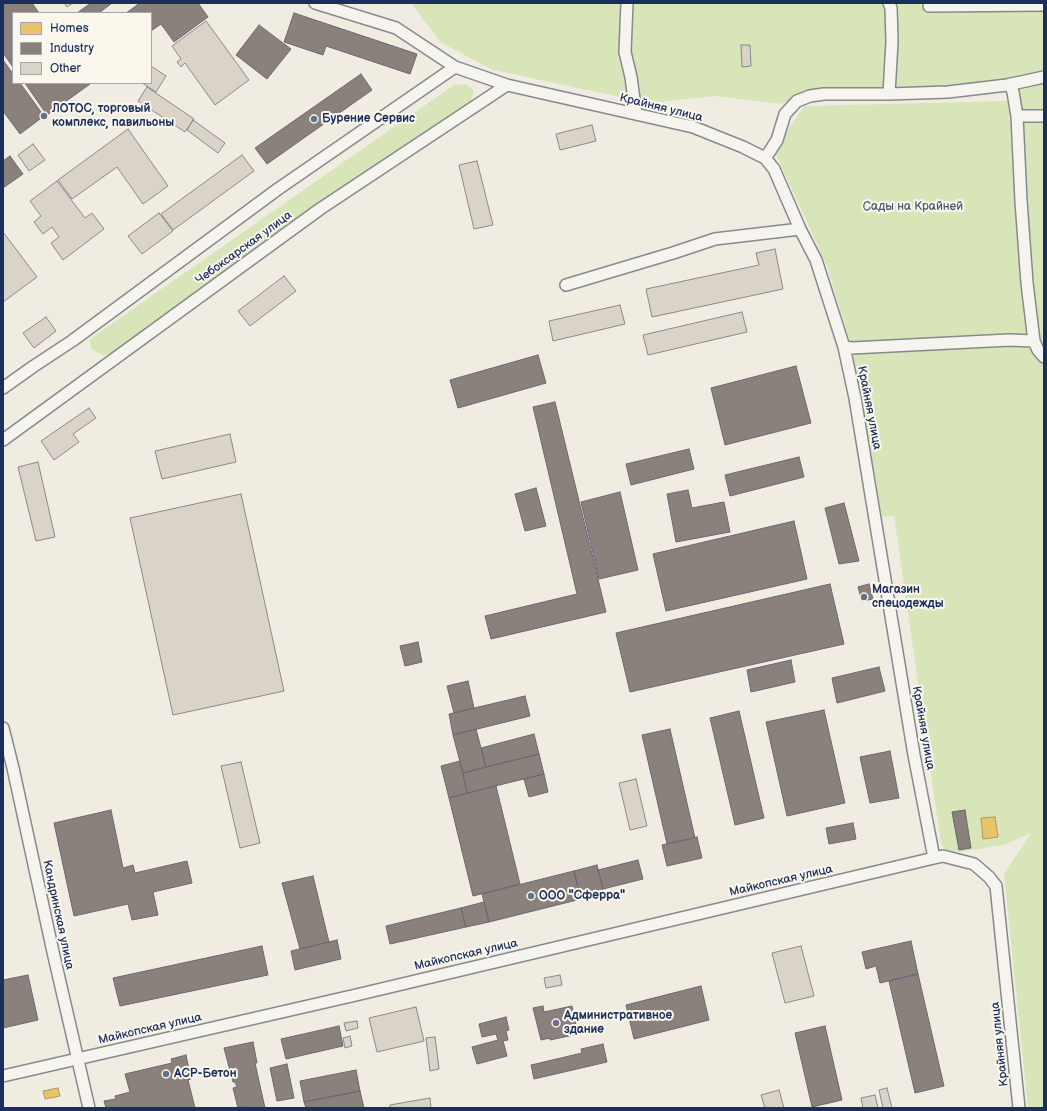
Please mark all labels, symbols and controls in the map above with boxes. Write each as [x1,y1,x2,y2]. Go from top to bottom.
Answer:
legend [12,12,152,84]
text: Homes [50,21,89,36]
text: Industry [50,41,94,56]
text: Other [50,61,81,76]
street label: Крайняя улица [618,91,704,125]
place label: ЛОТОС, торговый комплекс, павильоны [52,102,174,130]
marker: ЛОТОС, торговый комплекс, павильоны [39,111,49,121]
place label: Бурение Сервис [322,112,415,126]
marker: Бурение Сервис [309,114,319,124]
park label: Сады на Крайней [863,200,963,214]
street label: Чебоксарская улица [193,208,295,288]
street label: Крайняя улица [854,365,884,451]
place label: Магазин спецодежды [872,583,944,611]
marker: Магазин спецодежды [859,592,869,602]
street label: Крайняя улица [909,685,937,771]
street label: Кандринская улица [39,859,77,971]
street label: Майкопская улица [728,862,834,900]
place label: ООО "Сферра" [539,889,625,903]
marker: ООО "Сферра" [526,891,536,901]
street label: Майкопская улица [413,936,519,974]
street label: Крайняя улица [988,1001,1012,1087]
place label: Административное здание [564,1009,672,1037]
street label: Майкопская улица [97,1010,203,1048]
marker: Административное здание [551,1018,561,1028]
place label: АСР-Бетон [174,1067,237,1081]
marker: АСР-Бетон [161,1069,171,1079]

